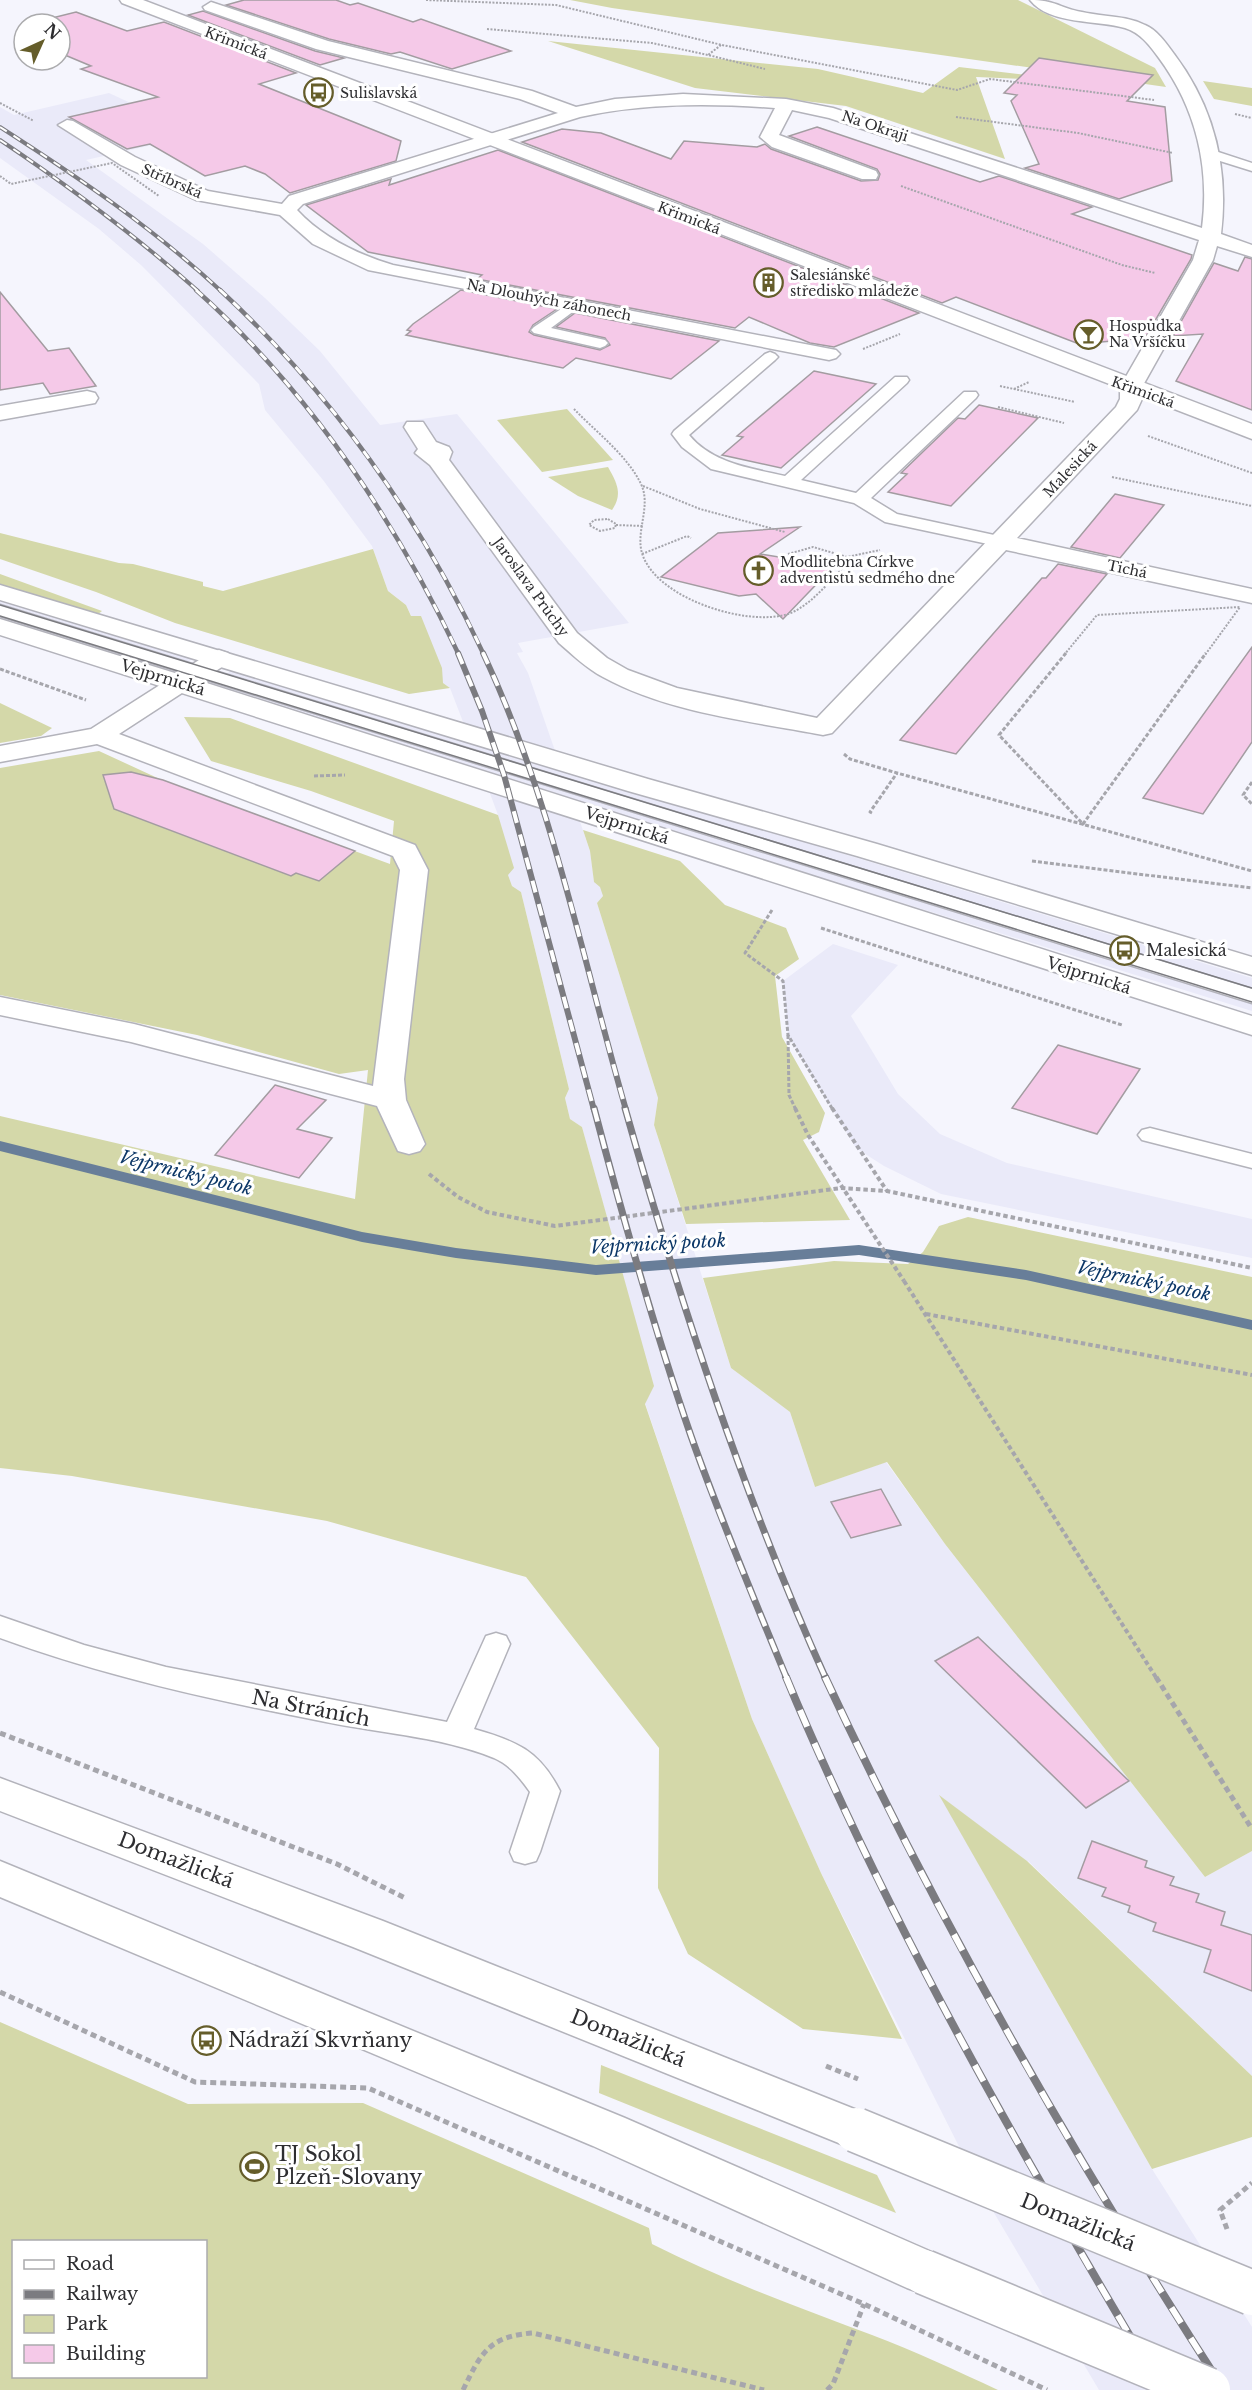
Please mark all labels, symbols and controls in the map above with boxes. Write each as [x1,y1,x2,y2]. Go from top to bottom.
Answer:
north arrow [12,12,72,72]
text: N [40,19,65,44]
street label: Křimická [202,23,270,63]
bus stop icon: Sulislavská [303,77,335,109]
place label: Sulislavská [340,84,417,102]
street label: Na Okraji [839,107,911,145]
street label: Stříbrská [139,160,205,202]
street label: Křimická [655,198,723,238]
place label: Salesiánské středisko mládeže [790,266,919,300]
building icon: Salesiánské středisko mládeže [753,267,785,299]
street label: Na Dlouhých záhonech [465,275,633,325]
place label: Hospůdka Na Vršíčku [1109,317,1186,351]
bar icon: Hospůdka Na Vršíčku [1072,318,1104,350]
street label: Křimická [1109,372,1177,412]
street label: Malesická [1039,437,1101,501]
street label: Jaroslava Průchy [488,532,573,640]
place label: Modlitebna Církve adventistů sedmého dne [780,553,955,587]
church icon: Modlitebna Církve adventistů sedmého dne [743,554,775,586]
street label: Tichá [1105,556,1149,582]
street label: Vejprnická [117,654,208,699]
street label: Vejprnická [581,802,672,848]
bus stop icon: Malesická [1109,934,1141,966]
place label: Malesická [1146,940,1227,960]
street label: Vejprnická [1043,952,1134,998]
water label: Vejprnický potok [117,1146,255,1200]
water label: Vejprnický potok [590,1229,726,1259]
water label: Vejprnický potok [1075,1256,1213,1306]
street label: Na Stráních [250,1685,372,1731]
street label: Domažlická [115,1827,238,1893]
street label: Domažlická [567,2004,690,2072]
bus stop icon: Nádraží Skvrňany [191,2024,223,2056]
place label: Nádraží Skvrňany [228,2028,412,2052]
place label: TJ Sokol Plzeň-Slovany [275,2142,422,2189]
sports icon: TJ Sokol Plzeň-Slovany [238,2150,270,2182]
street label: Domažlická [1017,2188,1140,2256]
legend [12,2240,207,2378]
text: Road [66,2253,114,2275]
text: Railway [66,2283,139,2305]
text: Park [66,2313,108,2335]
text: Building [66,2343,145,2365]

